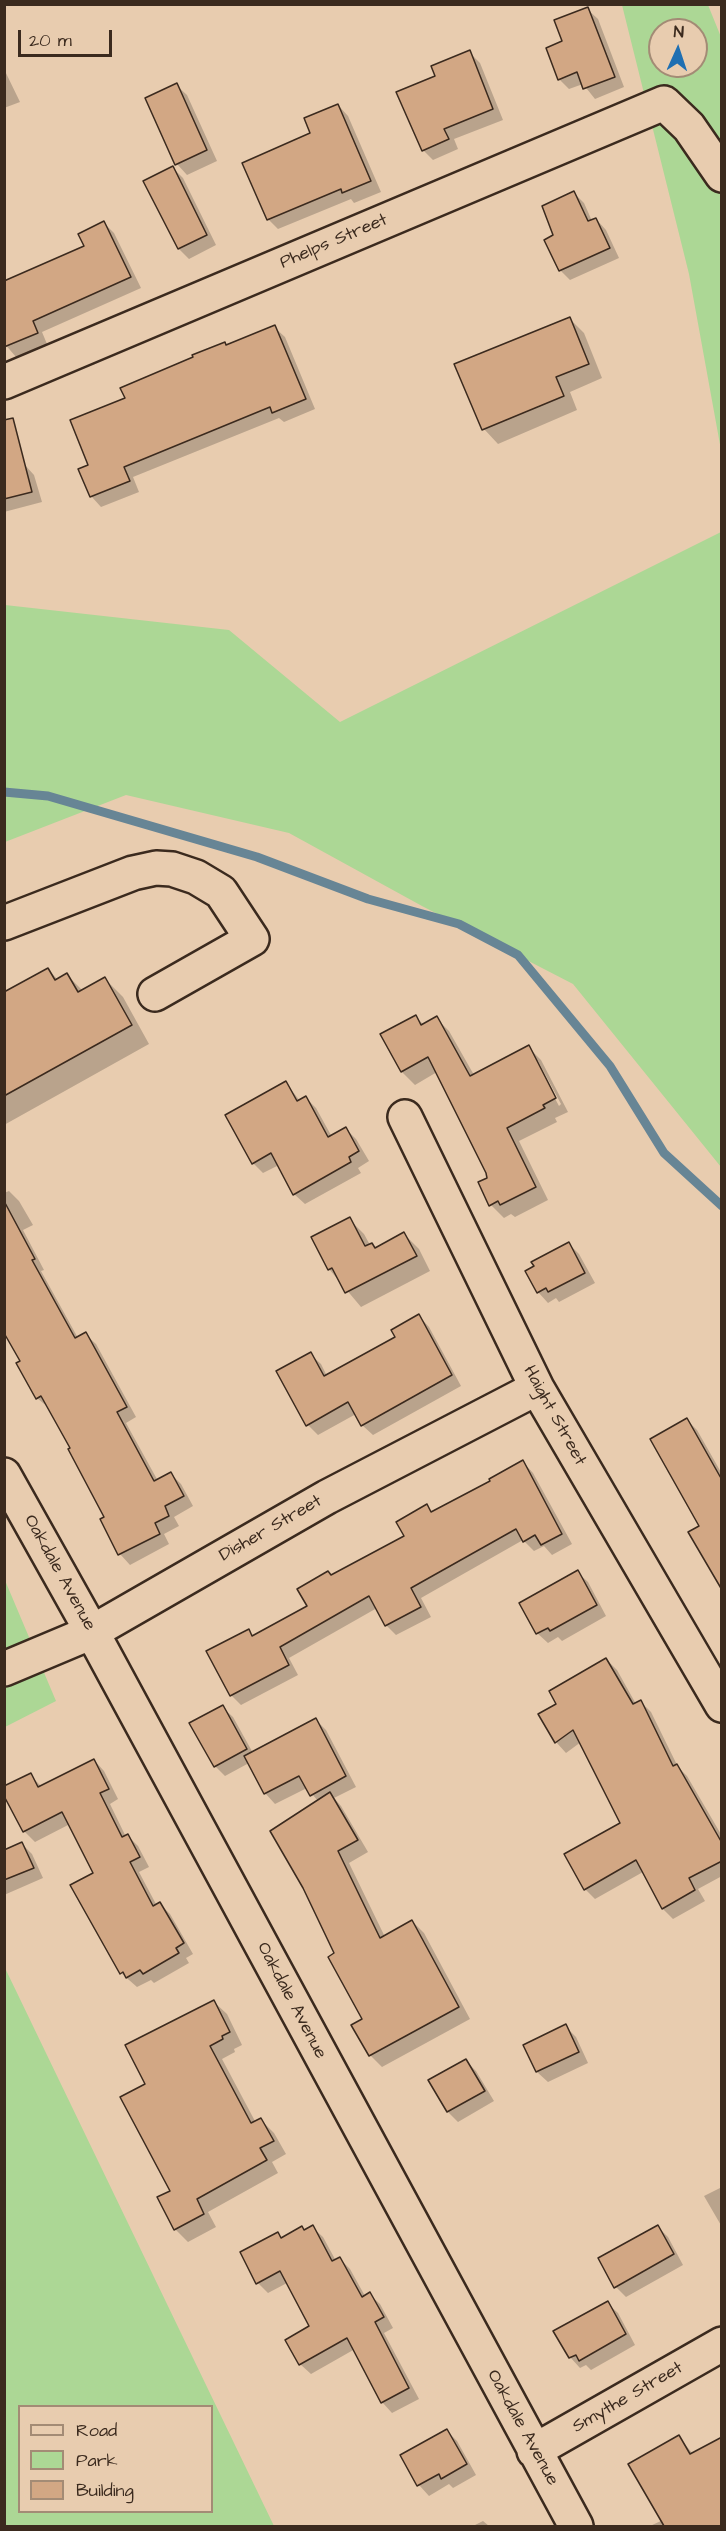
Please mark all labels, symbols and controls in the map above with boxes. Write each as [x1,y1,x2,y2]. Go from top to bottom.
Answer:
scale bar [21,18,116,56]
north arrow [648,18,708,78]
text: N [673,21,684,43]
text: 20 m [29,28,72,53]
street label: Phelps Street [277,210,391,274]
street label: Haight Street [518,1362,590,1470]
street label: Disher Street [216,1491,326,1567]
street label: Oakdale Avenue [18,1511,100,1635]
street label: Oakdale Avenue [251,1939,331,2063]
street label: Smythe Street [569,2358,687,2438]
street label: Oakdale Avenue [481,2366,563,2490]
legend [18,2405,213,2513]
text: Road [76,2418,117,2443]
text: Park [76,2448,118,2473]
text: Building [76,2478,134,2503]

